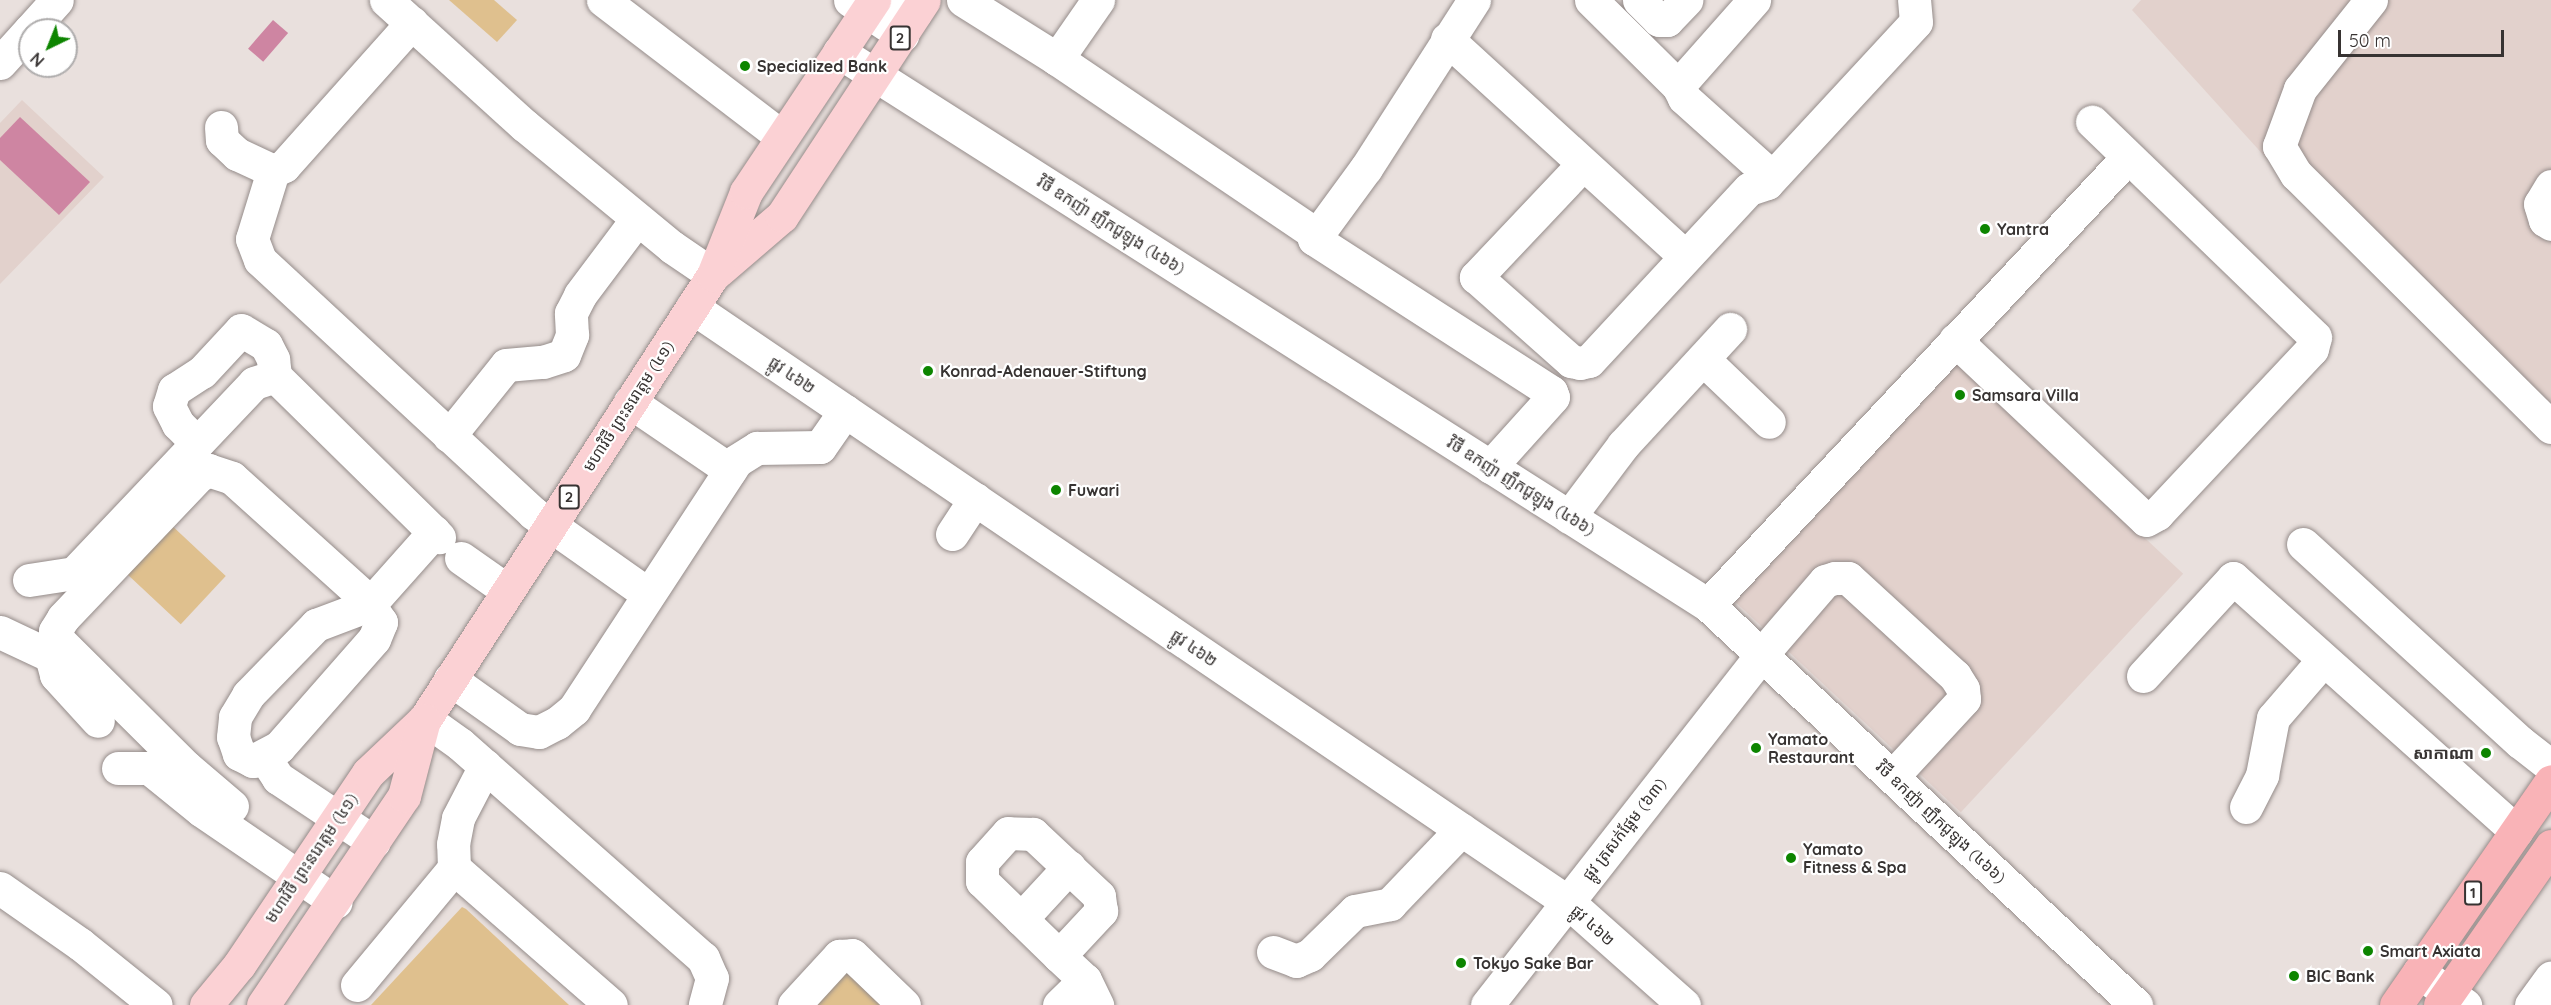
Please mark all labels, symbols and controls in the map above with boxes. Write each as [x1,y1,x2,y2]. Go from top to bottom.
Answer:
north arrow [18,18,78,78]
scale bar [2341,18,2508,56]
road number: 2 [890,26,910,50]
text: 50 m [2349,29,2391,52]
text: N [26,48,48,71]
place label: Specialized Bank [757,56,887,76]
marker: Specialized Bank [738,59,752,73]
street label: វិថី ឧកញ៉ា ញឹកជូឡុង (៤៦៦) [1034,172,1188,278]
place label: Yantra [1997,219,2049,239]
marker: Yantra [1978,222,1992,236]
street label: មហាវិថី ព្រះនរោត្តម (៤១) [579,337,677,475]
street label: ផ្លូវ ៤៦២ [765,352,819,398]
place label: Konrad-Adenauer-Stiftung [940,361,1147,381]
marker: Konrad-Adenauer-Stiftung [921,364,935,378]
place label: Samsara Villa [1972,385,2079,405]
marker: Samsara Villa [1953,388,1967,402]
street label: វិថី ឧកញ៉ា ញឹកជូឡុង (៤៦៦) [1444,433,1598,539]
place label: Fuwari [1068,480,1119,500]
marker: Fuwari [1049,483,1063,497]
road number: 2 [558,485,580,509]
street label: ផ្លូវ ៤៦២ [1167,625,1221,671]
place label: Yamato Restaurant [1768,729,1855,767]
marker: Yamato Restaurant [1749,741,1763,755]
place label: សាកាណា [2413,743,2474,763]
marker: សាកាណា [2479,746,2493,760]
street label: វិថី ឧកញ៉ា ញឹកជូឡុង (៤៦៦) [1872,757,2010,887]
street label: ផ្លូវ ត្រសក់ផ្អែម (៦៣) [1578,774,1670,884]
street label: មហាវិថី ព្រះនរោត្តម (៤១) [261,790,361,926]
place label: Yamato Fitness & Spa [1803,839,1907,877]
marker: Yamato Fitness & Spa [1784,851,1798,865]
road number: 1 [2464,881,2482,905]
street label: ផ្លូវ ៤៦២ [1567,900,1619,950]
place label: Smart Axiata [2380,941,2481,961]
marker: Smart Axiata [2361,944,2375,958]
place label: Tokyo Sake Bar [1473,953,1594,973]
marker: Tokyo Sake Bar [1454,956,1468,970]
place label: BIC Bank [2306,966,2375,986]
marker: BIC Bank [2287,969,2301,983]

